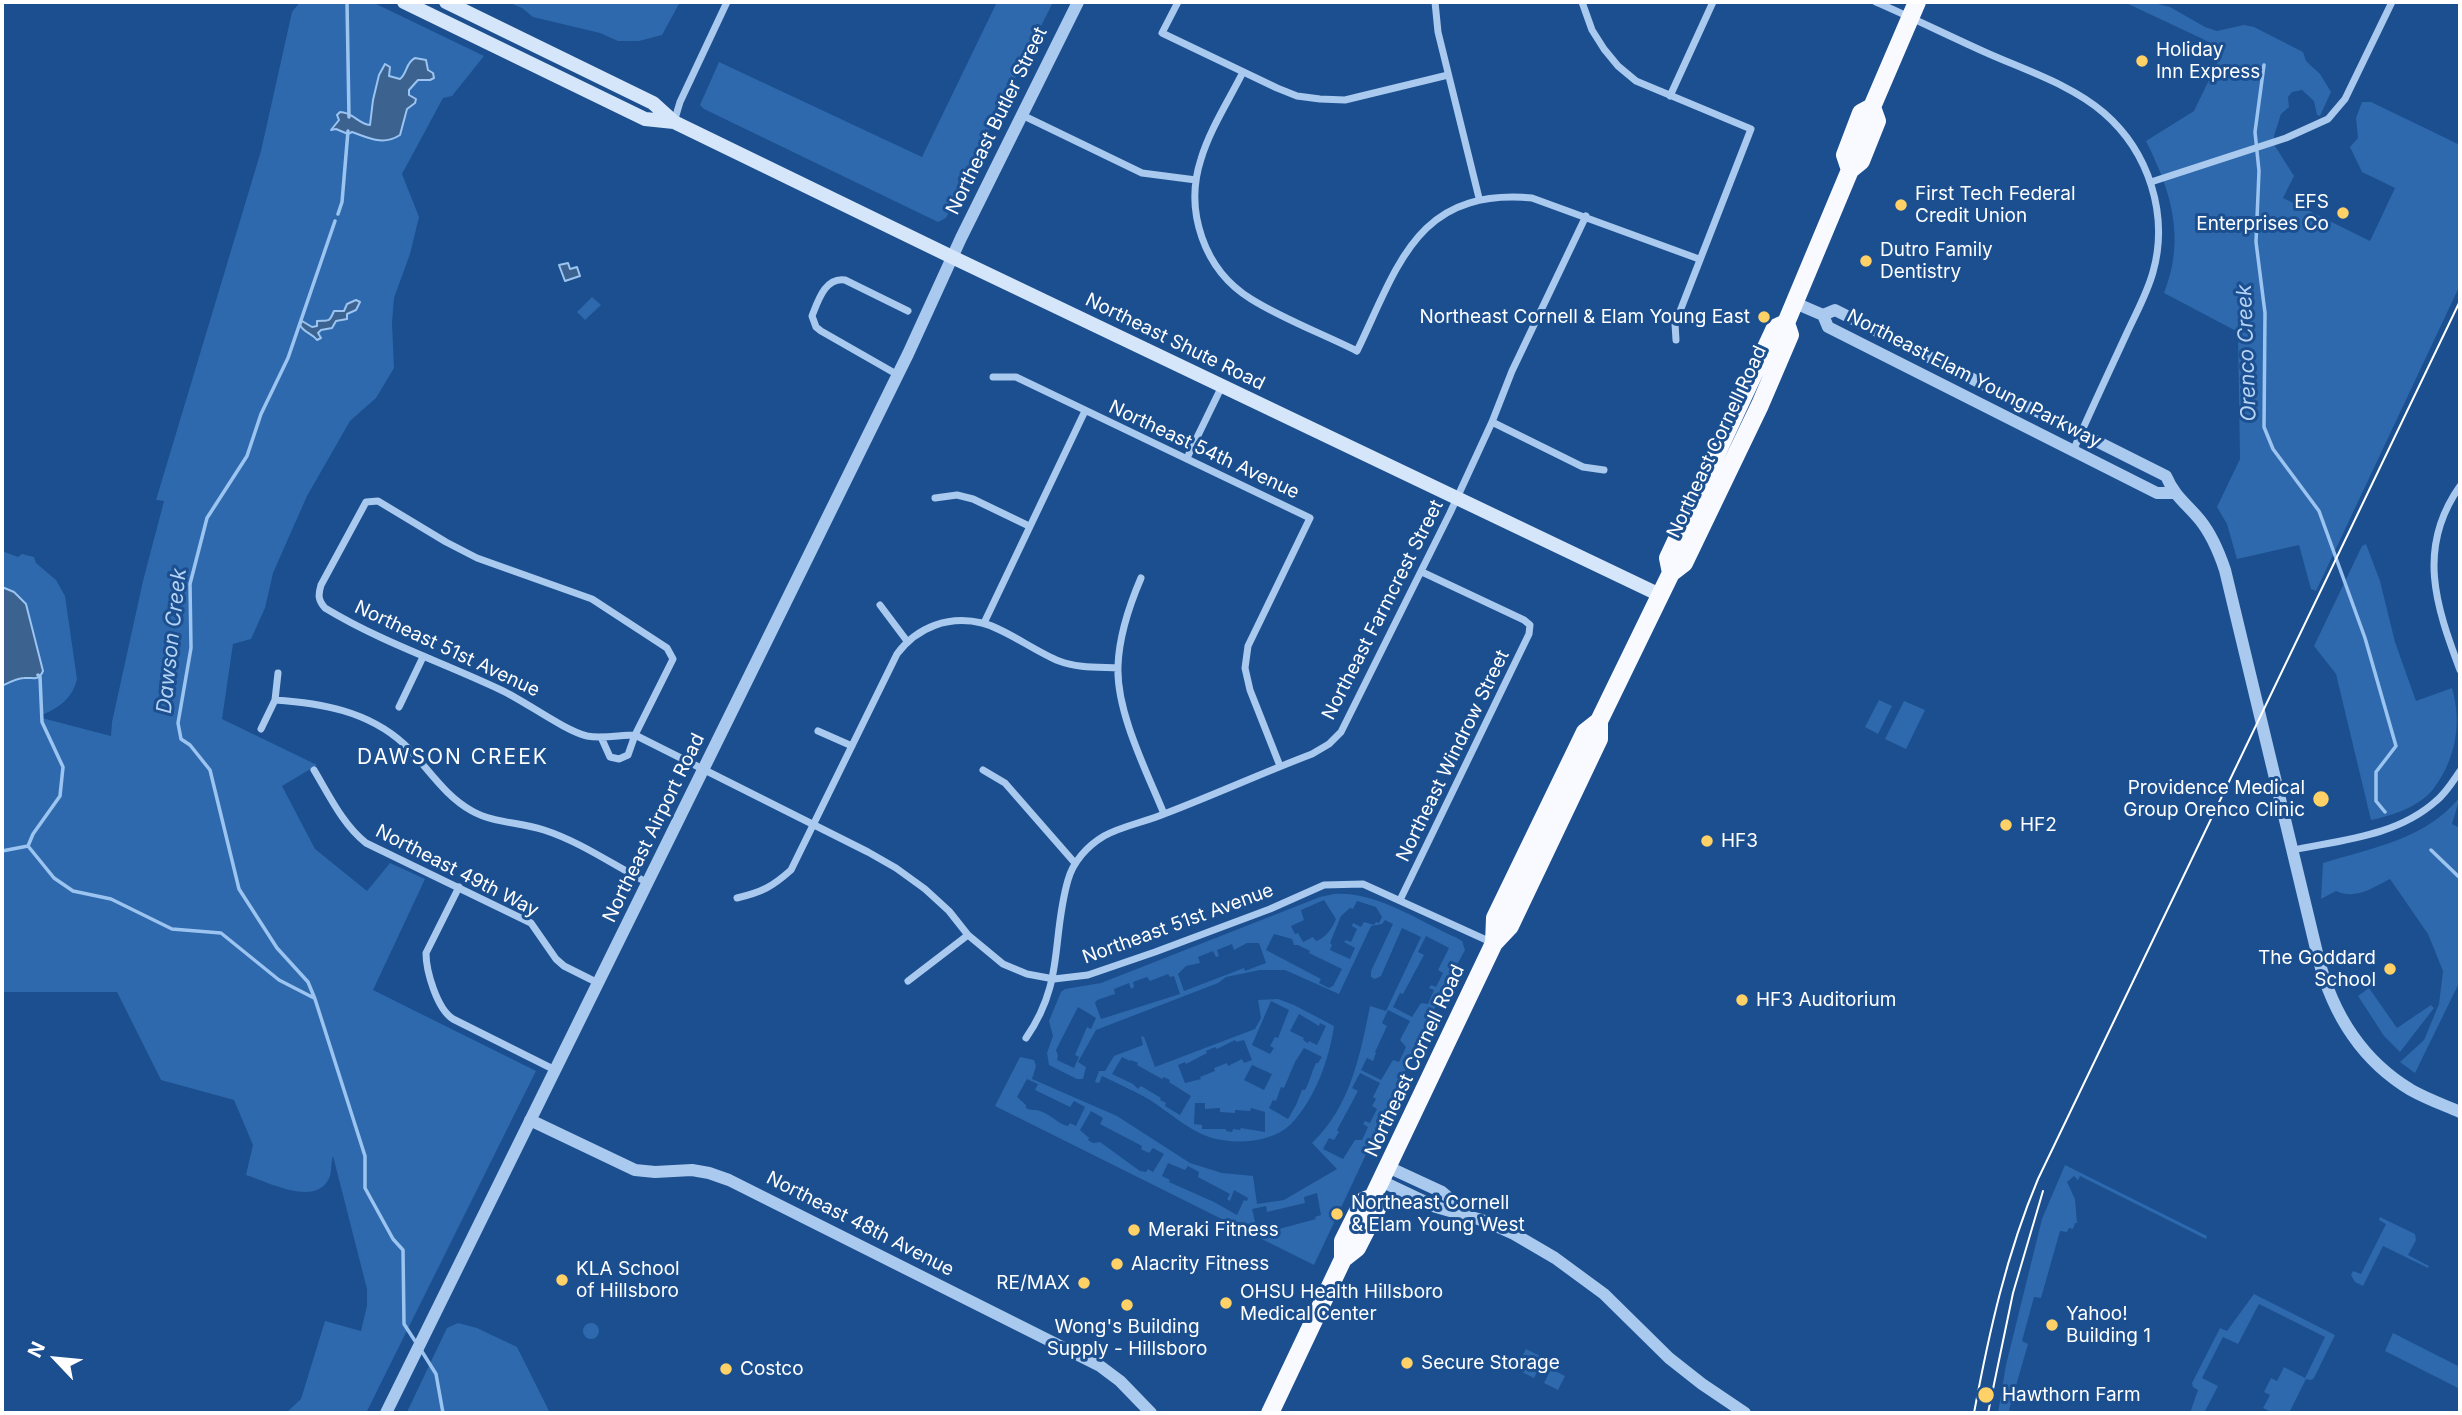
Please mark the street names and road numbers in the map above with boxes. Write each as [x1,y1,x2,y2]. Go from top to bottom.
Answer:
street label: Northeast Butler Street [942,24,1052,218]
street label: Northeast Shute Road [1081,289,1269,395]
street label: Northeast Elam Young Parkway [1843,305,2105,453]
street label: Northeast Cornell Road [1662,342,1772,542]
street label: Northeast 54th Avenue [1105,396,1303,504]
street label: Northeast Farmcrest Street [1318,496,1448,724]
street label: Northeast 51st Avenue [351,596,543,702]
street label: Northeast Windrow Street [1392,646,1514,866]
street label: Northeast Airport Road [598,730,710,926]
street label: Northeast 49th Way [372,820,542,922]
street label: Northeast 51st Avenue [1079,879,1277,969]
street label: Northeast Cornell Road [1360,961,1470,1161]
street label: Northeast 48th Avenue [762,1167,958,1281]

